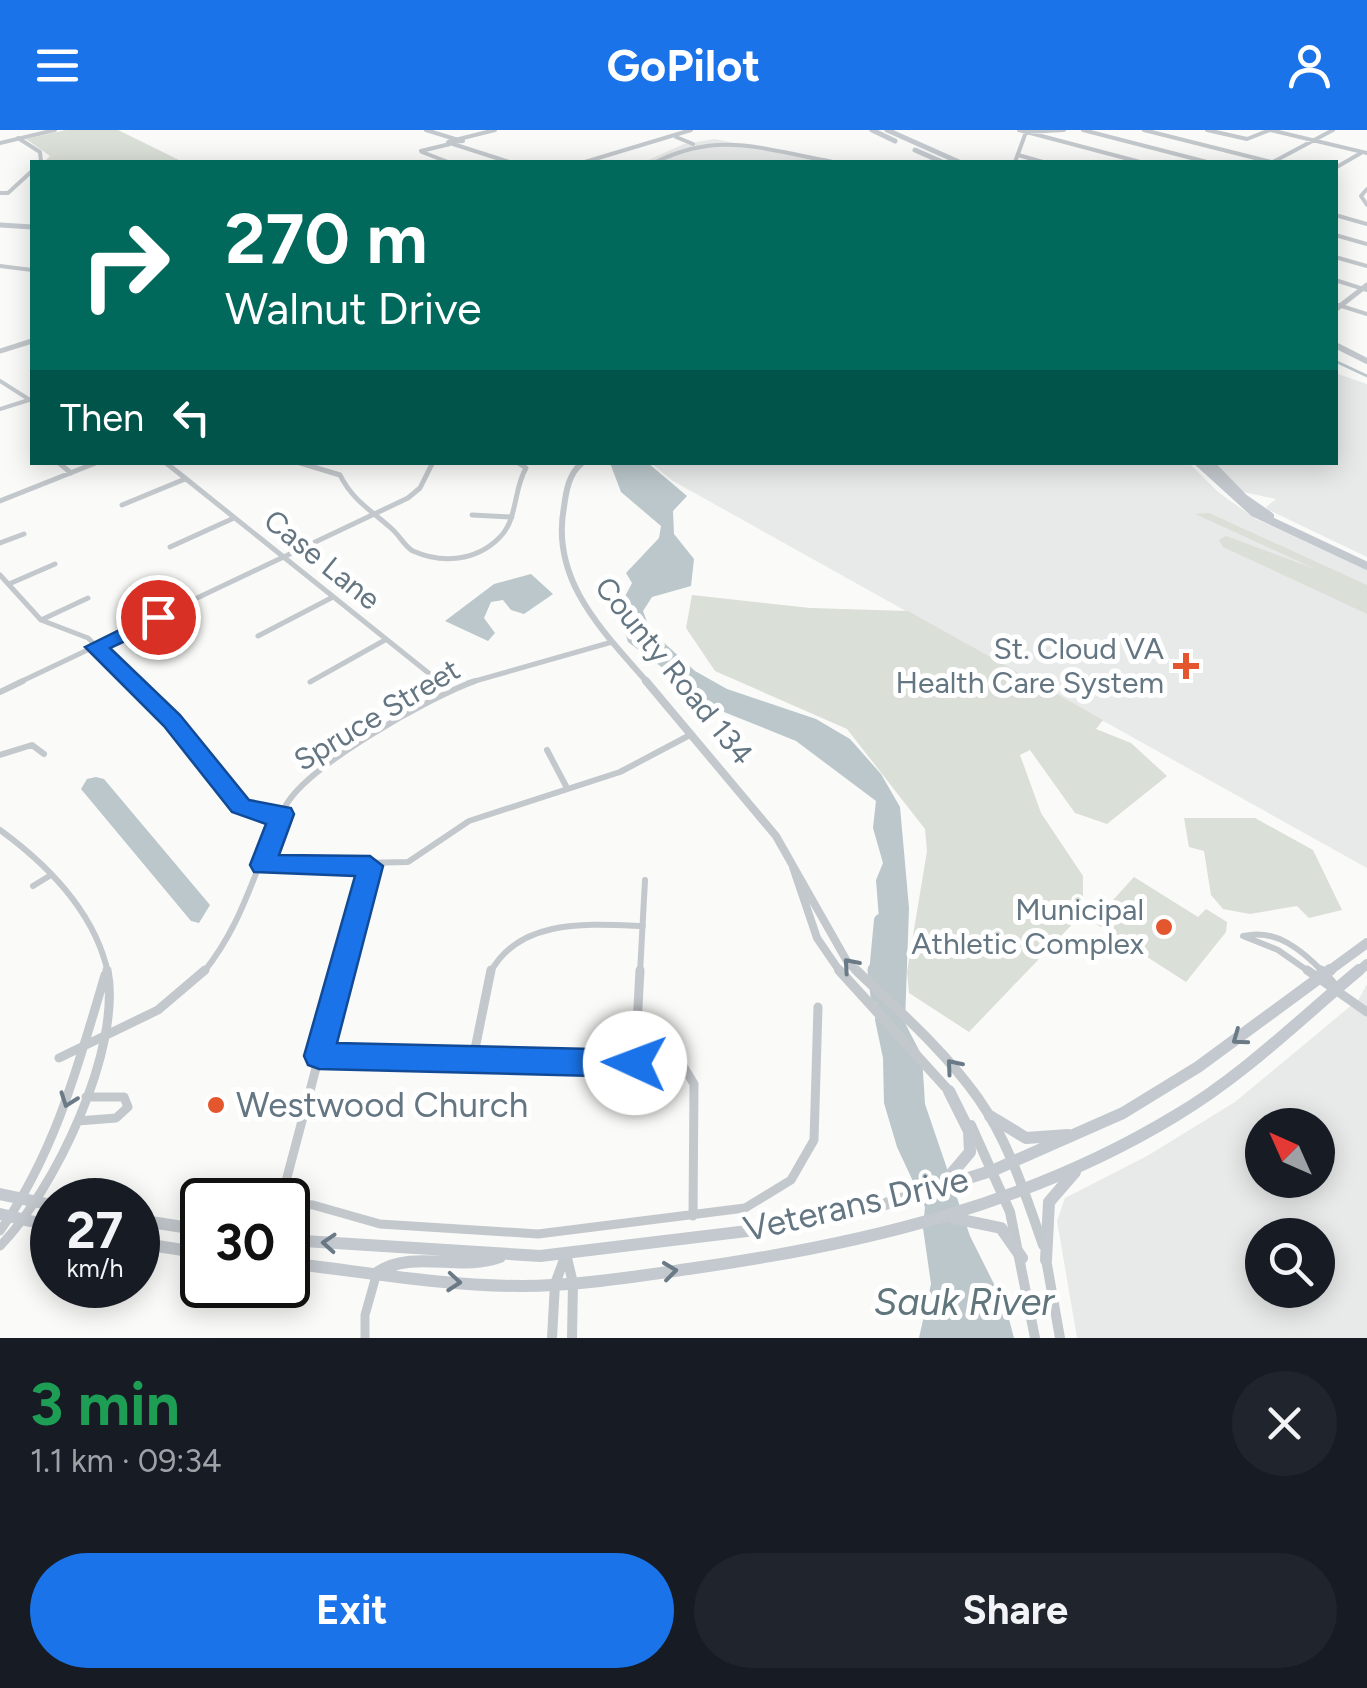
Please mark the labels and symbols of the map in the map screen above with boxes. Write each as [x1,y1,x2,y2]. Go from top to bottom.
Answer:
street label: Case Lane [257,502,388,618]
street label: County Road 134 [587,569,761,772]
pin [116,575,201,660]
place label: St. Cloud VA Health Care System [895,630,1165,701]
street label: Spruce Street [287,651,466,779]
marker: St. Cloud VA Health Care System [1173,653,1199,679]
place label: Municipal Athletic Complex [911,891,1144,962]
marker: Municipal Athletic Complex [1153,916,1175,938]
one-way arrow [844,959,862,977]
position arrow [583,1011,687,1115]
one-way arrow [1232,1026,1250,1044]
one-way arrow [947,1060,965,1078]
place label: Westwood Church [236,1084,528,1126]
one-way arrow [59,1090,80,1107]
marker: Westwood Church [205,1094,227,1116]
north arrow [1245,1108,1335,1198]
street label: Veterans Drive [740,1158,972,1250]
speed limit sign: 30 [180,1178,310,1308]
one-way arrow [320,1233,336,1254]
one-way arrow [662,1261,678,1282]
one-way arrow [446,1270,462,1292]
water label: Sauk River [874,1279,1055,1325]

